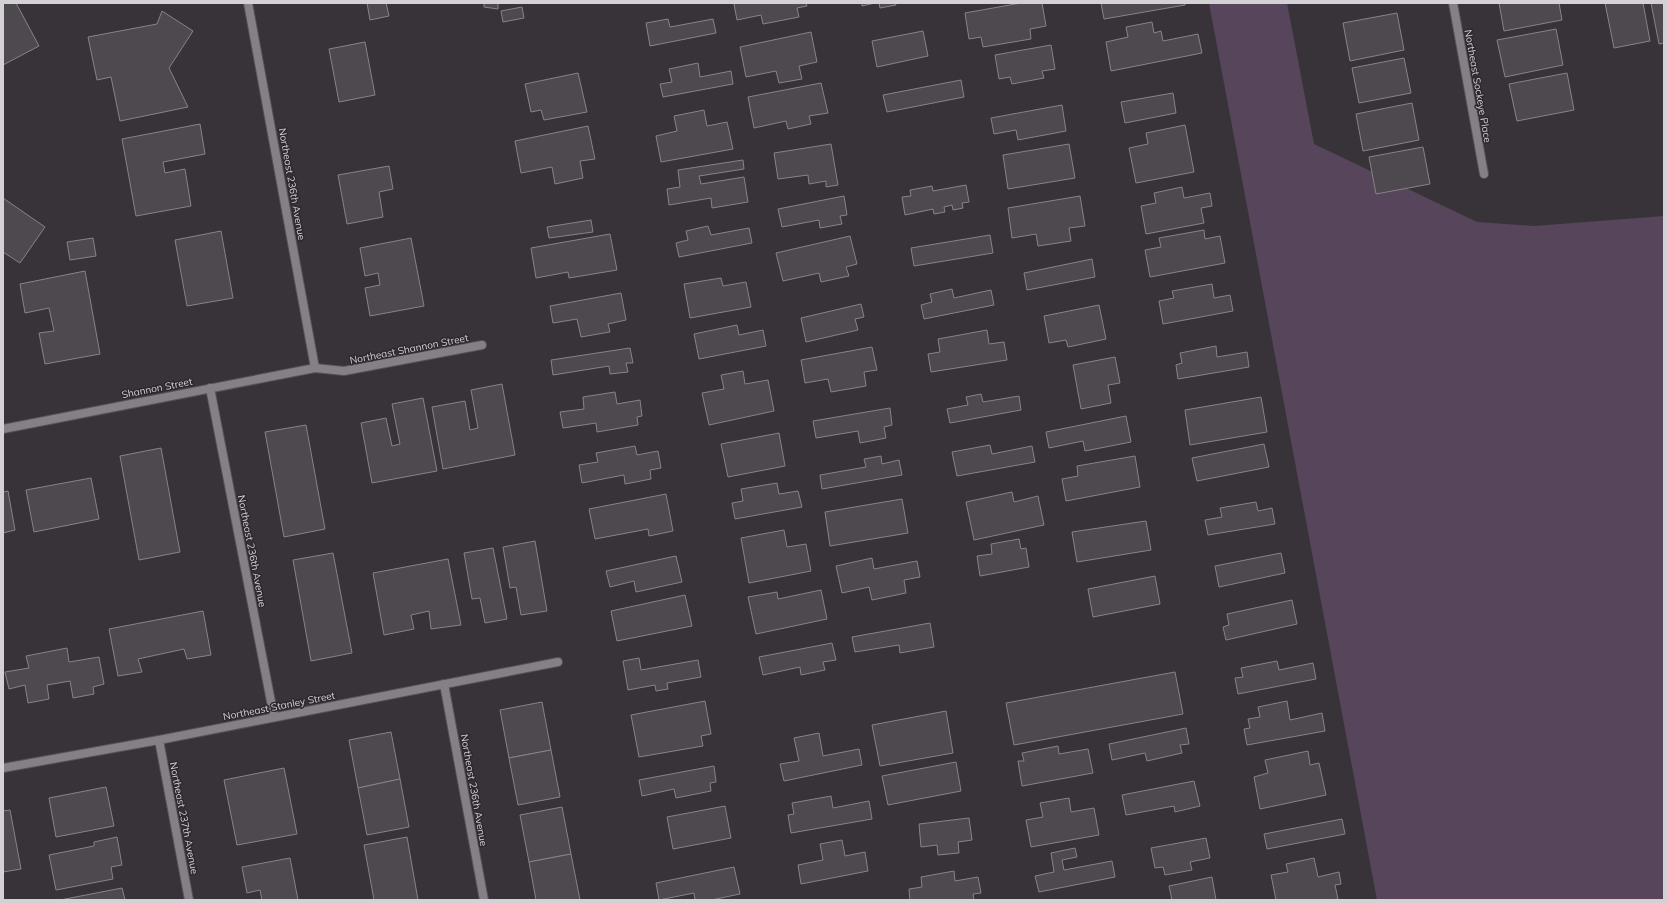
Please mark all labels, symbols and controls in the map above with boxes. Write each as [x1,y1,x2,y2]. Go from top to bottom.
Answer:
street label: Northeast Sockeye Place [1462,28,1494,144]
street label: Northeast 236th Avenue [276,127,308,241]
street label: Northeast Shannon Street [349,331,470,367]
street label: Shannon Street [121,375,194,401]
street label: Northeast 236th Avenue [235,494,269,608]
street label: Northeast Stanley Street [222,689,337,723]
street label: Northeast 236th Avenue [458,733,490,847]
street label: Northeast 237th Avenue [167,761,201,875]

